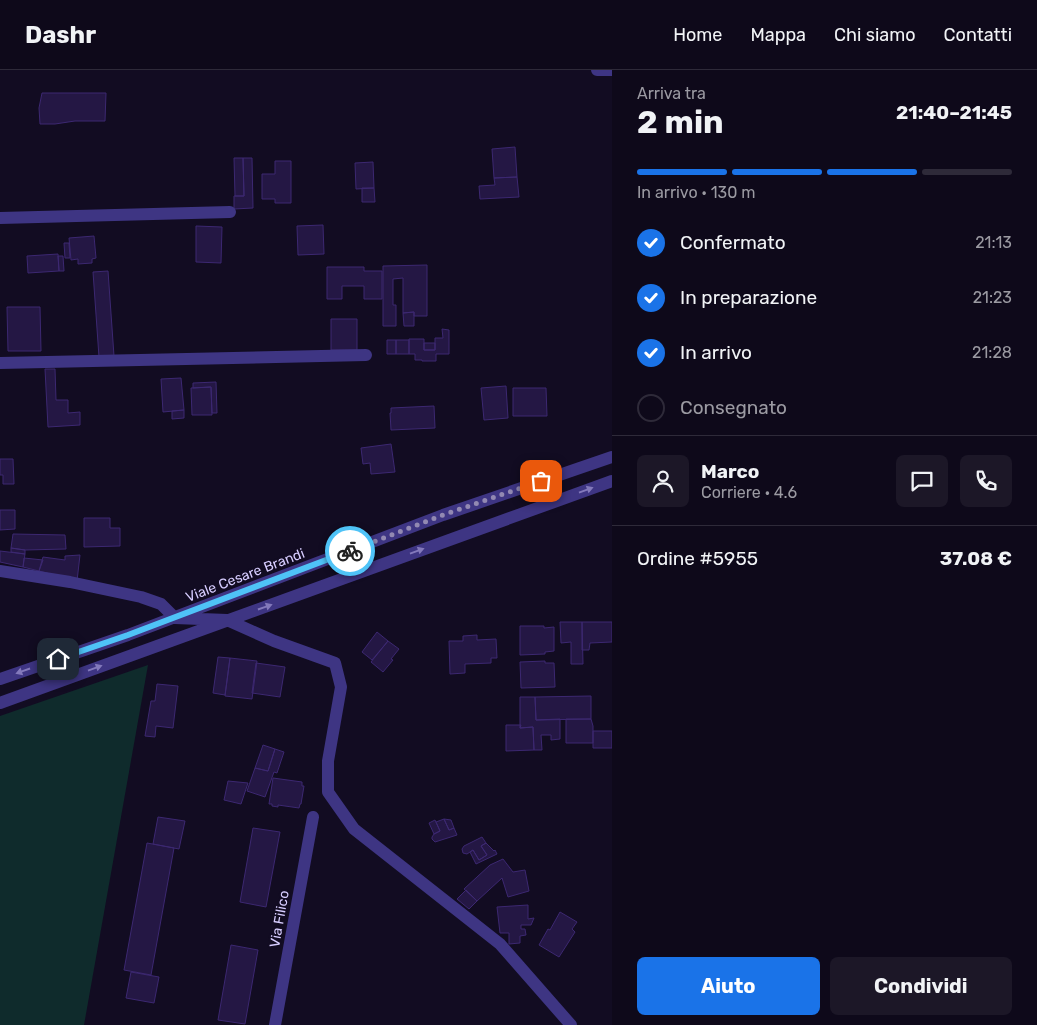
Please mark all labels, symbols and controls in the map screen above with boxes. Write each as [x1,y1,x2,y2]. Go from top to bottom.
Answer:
text: Dashr [25,21,96,49]
text: Home [673,24,722,46]
text: Mappa [750,24,806,46]
text: Chi siamo [834,24,916,46]
text: Contatti [944,24,1012,46]
text: Arriva tra [637,84,706,103]
text: 21:40–21:45 [896,101,1012,124]
text: 2 min [637,103,724,141]
text: In arrivo · 130 m [637,183,756,202]
icon: check [637,229,665,257]
text: Confermato [680,231,786,254]
text: 21:13 [975,233,1012,252]
icon: check [637,284,665,312]
text: In preparazione [680,286,817,309]
text: 21:23 [973,288,1012,307]
icon: check [637,339,665,367]
text: In arrivo [680,341,752,364]
text: 21:28 [972,343,1012,362]
text: Consegnato [680,396,787,419]
button: person [637,455,689,507]
button: chat [896,455,948,507]
button: phone [960,455,1012,507]
pin [520,460,562,502]
text: Marco [701,460,759,483]
icon: bag [527,467,555,495]
text: Corriere · 4.6 [701,483,797,502]
one-way arrow [579,486,594,493]
courier [325,526,375,576]
icon: bike [336,537,364,565]
street label: Viale Cesare Brandi [183,545,307,606]
one-way arrow [410,547,425,555]
text: Ordine #5955 [637,547,758,570]
text: 37.08 € [940,547,1012,570]
one-way arrow [257,603,272,610]
pin [37,638,79,680]
icon: home [44,645,72,673]
one-way arrow [88,664,103,672]
one-way arrow [16,667,31,675]
street label: Via Filico [266,889,293,949]
button: Aiuto [637,957,820,1015]
button: Condividi [830,957,1012,1015]

